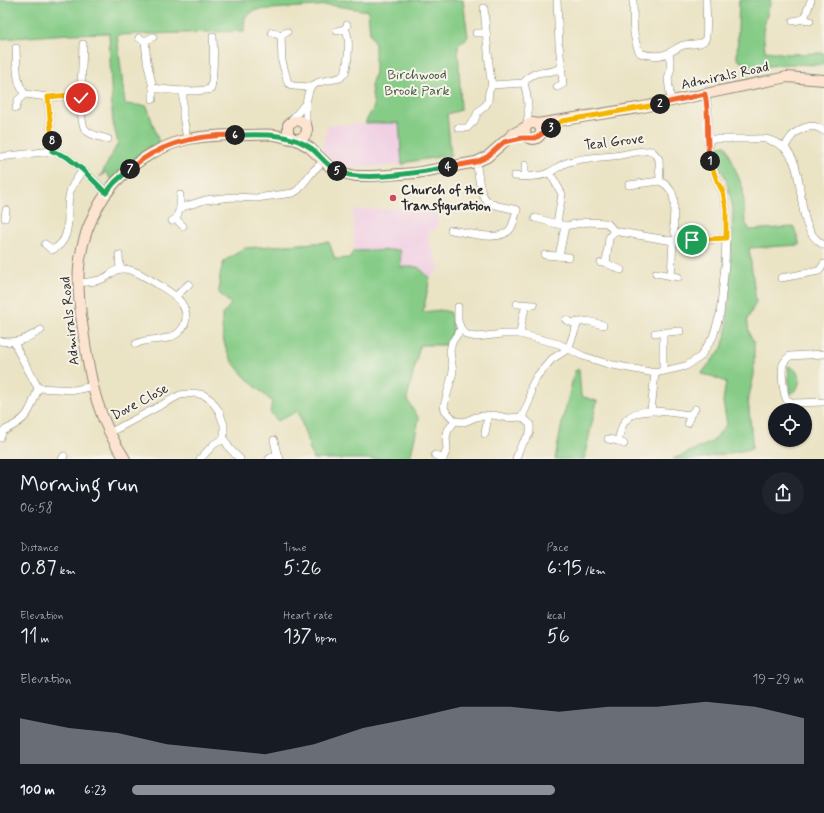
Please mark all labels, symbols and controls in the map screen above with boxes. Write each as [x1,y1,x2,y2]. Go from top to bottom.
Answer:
street label: Admirals Road [679,58,771,94]
park label: Birchwood Brook Park [384,66,450,100]
pin [64,81,98,115]
icon: check [70,87,92,109]
pin: 2 [650,94,670,114]
text: 2 [657,97,663,111]
pin: 3 [541,118,561,138]
text: 3 [549,121,553,135]
pin: 6 [225,125,245,145]
text: 6 [232,128,238,142]
street label: Teal Grove [583,129,645,155]
pin: 8 [42,131,62,151]
text: 8 [49,134,55,148]
pin: 1 [700,151,720,171]
text: 1 [708,154,712,168]
pin: 4 [438,157,458,177]
pin: 7 [120,159,140,179]
text: 4 [445,160,451,174]
pin: 5 [327,161,347,181]
text: 7 [127,162,133,176]
text: 5 [334,164,340,178]
place label: Church of the Transfiguration [401,181,491,216]
marker: Church of the Transfiguration [388,193,398,203]
pin [675,223,709,257]
icon: arrive [681,229,703,251]
street label: Admirals Road [56,276,84,366]
street label: Dove Close [108,379,172,425]
map controls [768,403,812,447]
button: locate [768,403,812,447]
text: Morning run [20,471,139,499]
button: share [762,472,804,514]
text: 06:58 [20,500,53,517]
text: Distance [20,541,59,555]
text: Time [283,541,306,555]
text: Pace [547,541,569,555]
text: 0.87 [20,555,57,582]
text: 5:26 [283,555,322,582]
text: 6:15 [547,555,582,582]
text: km [57,564,76,578]
text: /km [582,564,606,578]
text: Elevation [20,609,63,623]
text: Heart rate [283,609,333,623]
text: kcal [547,609,565,623]
text: 11 [20,623,38,650]
text: 137 [283,623,312,650]
text: 56 [547,623,570,650]
text: m [38,632,49,646]
text: bpm [312,632,337,646]
text: Elevation [20,671,71,688]
text: 19–29 m [752,671,804,688]
text: 100 m [20,782,55,799]
text: 6:23 [84,782,106,799]

